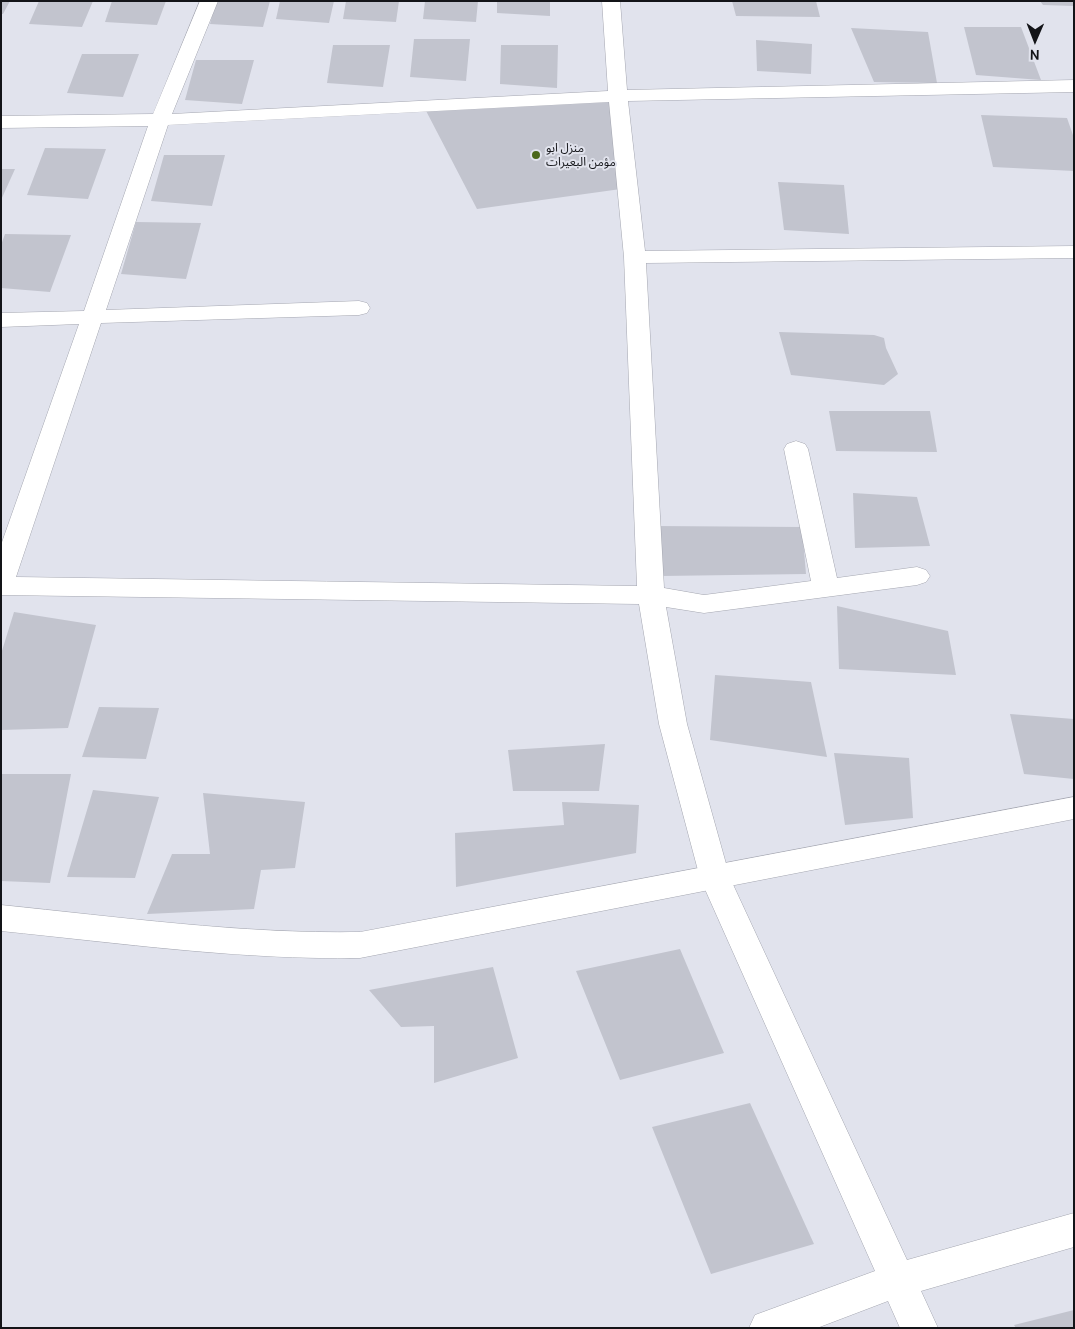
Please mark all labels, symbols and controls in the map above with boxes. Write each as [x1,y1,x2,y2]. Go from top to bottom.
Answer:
north arrow [1010,15,1060,65]
text: N [1030,46,1040,64]
place label: منزل ابو مؤمن البعيرات [546,141,616,169]
marker: منزل ابو مؤمن البعيرات [530,149,542,161]

